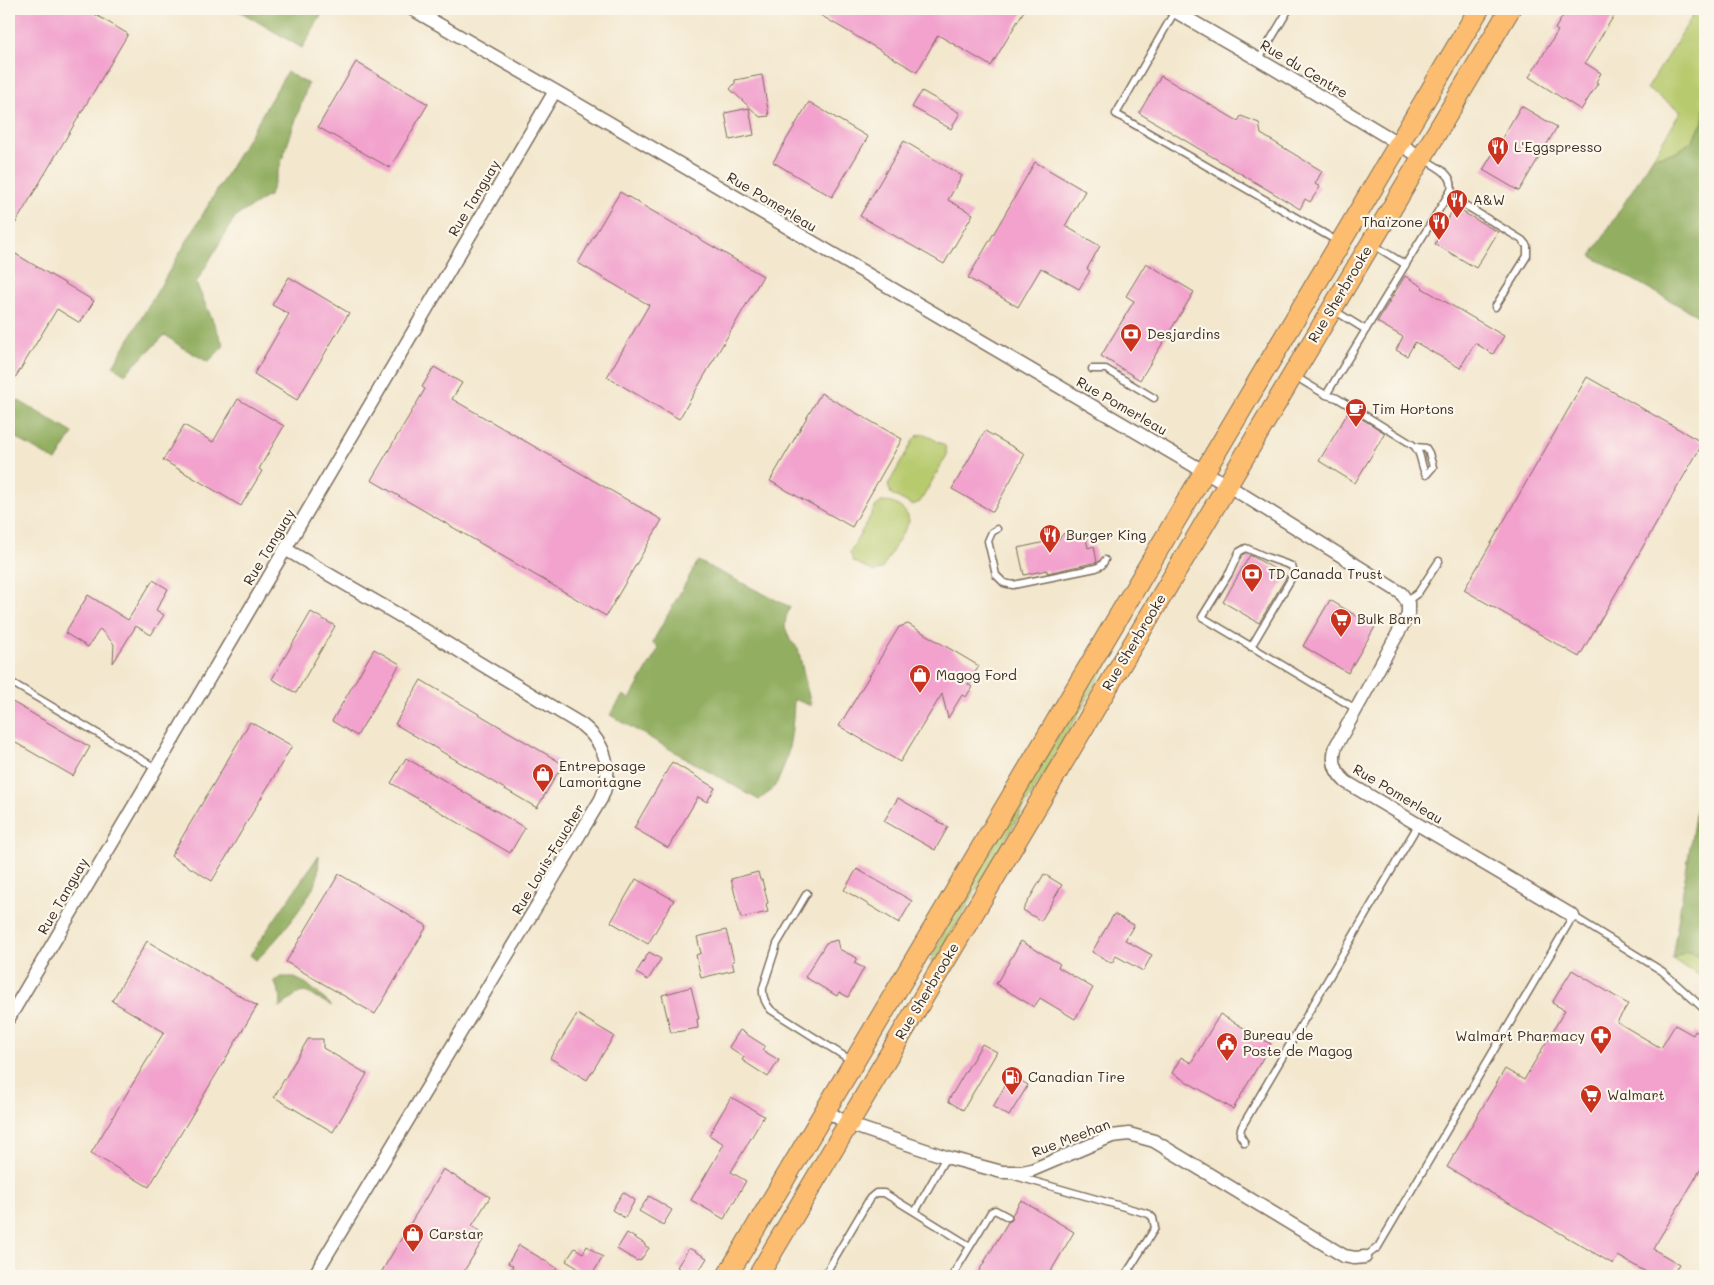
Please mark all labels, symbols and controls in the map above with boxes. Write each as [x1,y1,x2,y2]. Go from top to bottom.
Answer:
street label: Rue du Centre [1257,35,1352,102]
restaurant icon: L'Eggspresso [1486,135,1510,166]
place label: L'Eggspresso [1514,137,1602,156]
street label: Rue Tanguay [443,156,504,239]
street label: Rue Pomerleau [724,167,821,236]
restaurant icon: A&W [1445,188,1469,219]
place label: A&W [1473,190,1505,209]
restaurant icon: Thaïzone [1427,210,1451,241]
place label: Thaïzone [1362,212,1423,231]
street label: Rue Sherbrooke [1303,242,1376,346]
bank icon: Desjardins [1119,322,1143,353]
place label: Desjardins [1147,324,1220,343]
street label: Rue Pomerleau [1073,372,1171,439]
cafe icon: Tim Hortons [1344,397,1368,428]
place label: Tim Hortons [1372,399,1454,418]
street label: Rue Tanguay [238,505,299,588]
restaurant icon: Burger King [1038,523,1062,554]
place label: Burger King [1066,525,1146,544]
bank icon: TD Canada Trust [1240,562,1264,593]
place label: TD Canada Trust [1268,564,1383,583]
street label: Rue Sherbrooke [1097,590,1170,694]
supermarket icon: Bulk Barn [1329,607,1353,638]
place label: Bulk Barn [1357,609,1421,628]
shop icon: Magog Ford [908,663,932,694]
place label: Magog Ford [936,665,1017,684]
place label: Entreposage Lamontagne [559,756,646,791]
street label: Rue Pomerleau [1350,759,1447,828]
shop icon: Entreposage Lamontagne [531,762,555,793]
street label: Rue Louis-Faucher [507,800,588,918]
street label: Rue Tanguay [33,854,92,938]
street label: Rue Sherbrooke [890,939,963,1043]
pharmacy icon: Walmart Pharmacy [1589,1024,1613,1055]
place label: Bureau de Poste de Magog [1243,1025,1352,1060]
place label: Walmart Pharmacy [1455,1026,1585,1045]
public building icon: Bureau de Poste de Magog [1215,1031,1239,1062]
fuel station icon: Canadian Tire [1000,1065,1024,1096]
place label: Canadian Tire [1028,1067,1125,1086]
supermarket icon: Walmart [1579,1083,1603,1114]
place label: Walmart [1607,1085,1665,1104]
street label: Rue Meehan [1029,1114,1113,1161]
shop icon: Carstar [401,1222,425,1253]
place label: Carstar [429,1224,483,1243]

